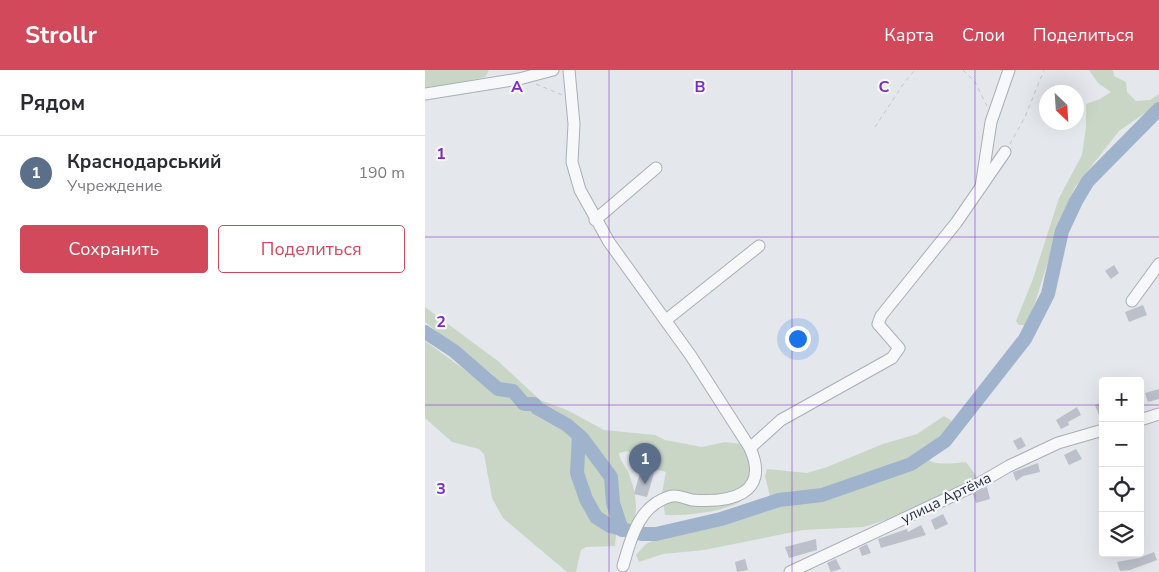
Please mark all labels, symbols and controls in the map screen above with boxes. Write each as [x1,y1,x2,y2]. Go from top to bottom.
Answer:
text: Strollr [25,19,97,51]
text: Карта [884,23,934,47]
text: Слои [962,23,1005,47]
text: Поделиться [1033,23,1134,47]
text: A [511,76,523,98]
text: B [694,76,706,98]
text: C [879,76,890,98]
north arrow [1039,85,1084,130]
text: Рядом [20,89,85,117]
text: 1 [436,143,446,165]
text: Краснодарський [67,149,222,175]
text: 1 [31,162,41,184]
text: 190 m [358,162,405,184]
text: Учреждение [67,175,162,197]
button: Сохранить [20,225,208,273]
button: Поделиться [218,225,405,273]
text: 2 [436,311,446,333]
your location [785,326,811,352]
map controls [1099,377,1144,557]
button: + [1099,377,1144,422]
button: − [1099,422,1144,467]
pin: 1 [629,443,661,484]
street label: улица Артёма [897,467,995,529]
button: locate [1099,467,1144,512]
text: 3 [436,478,446,500]
button: layers [1099,512,1144,557]

